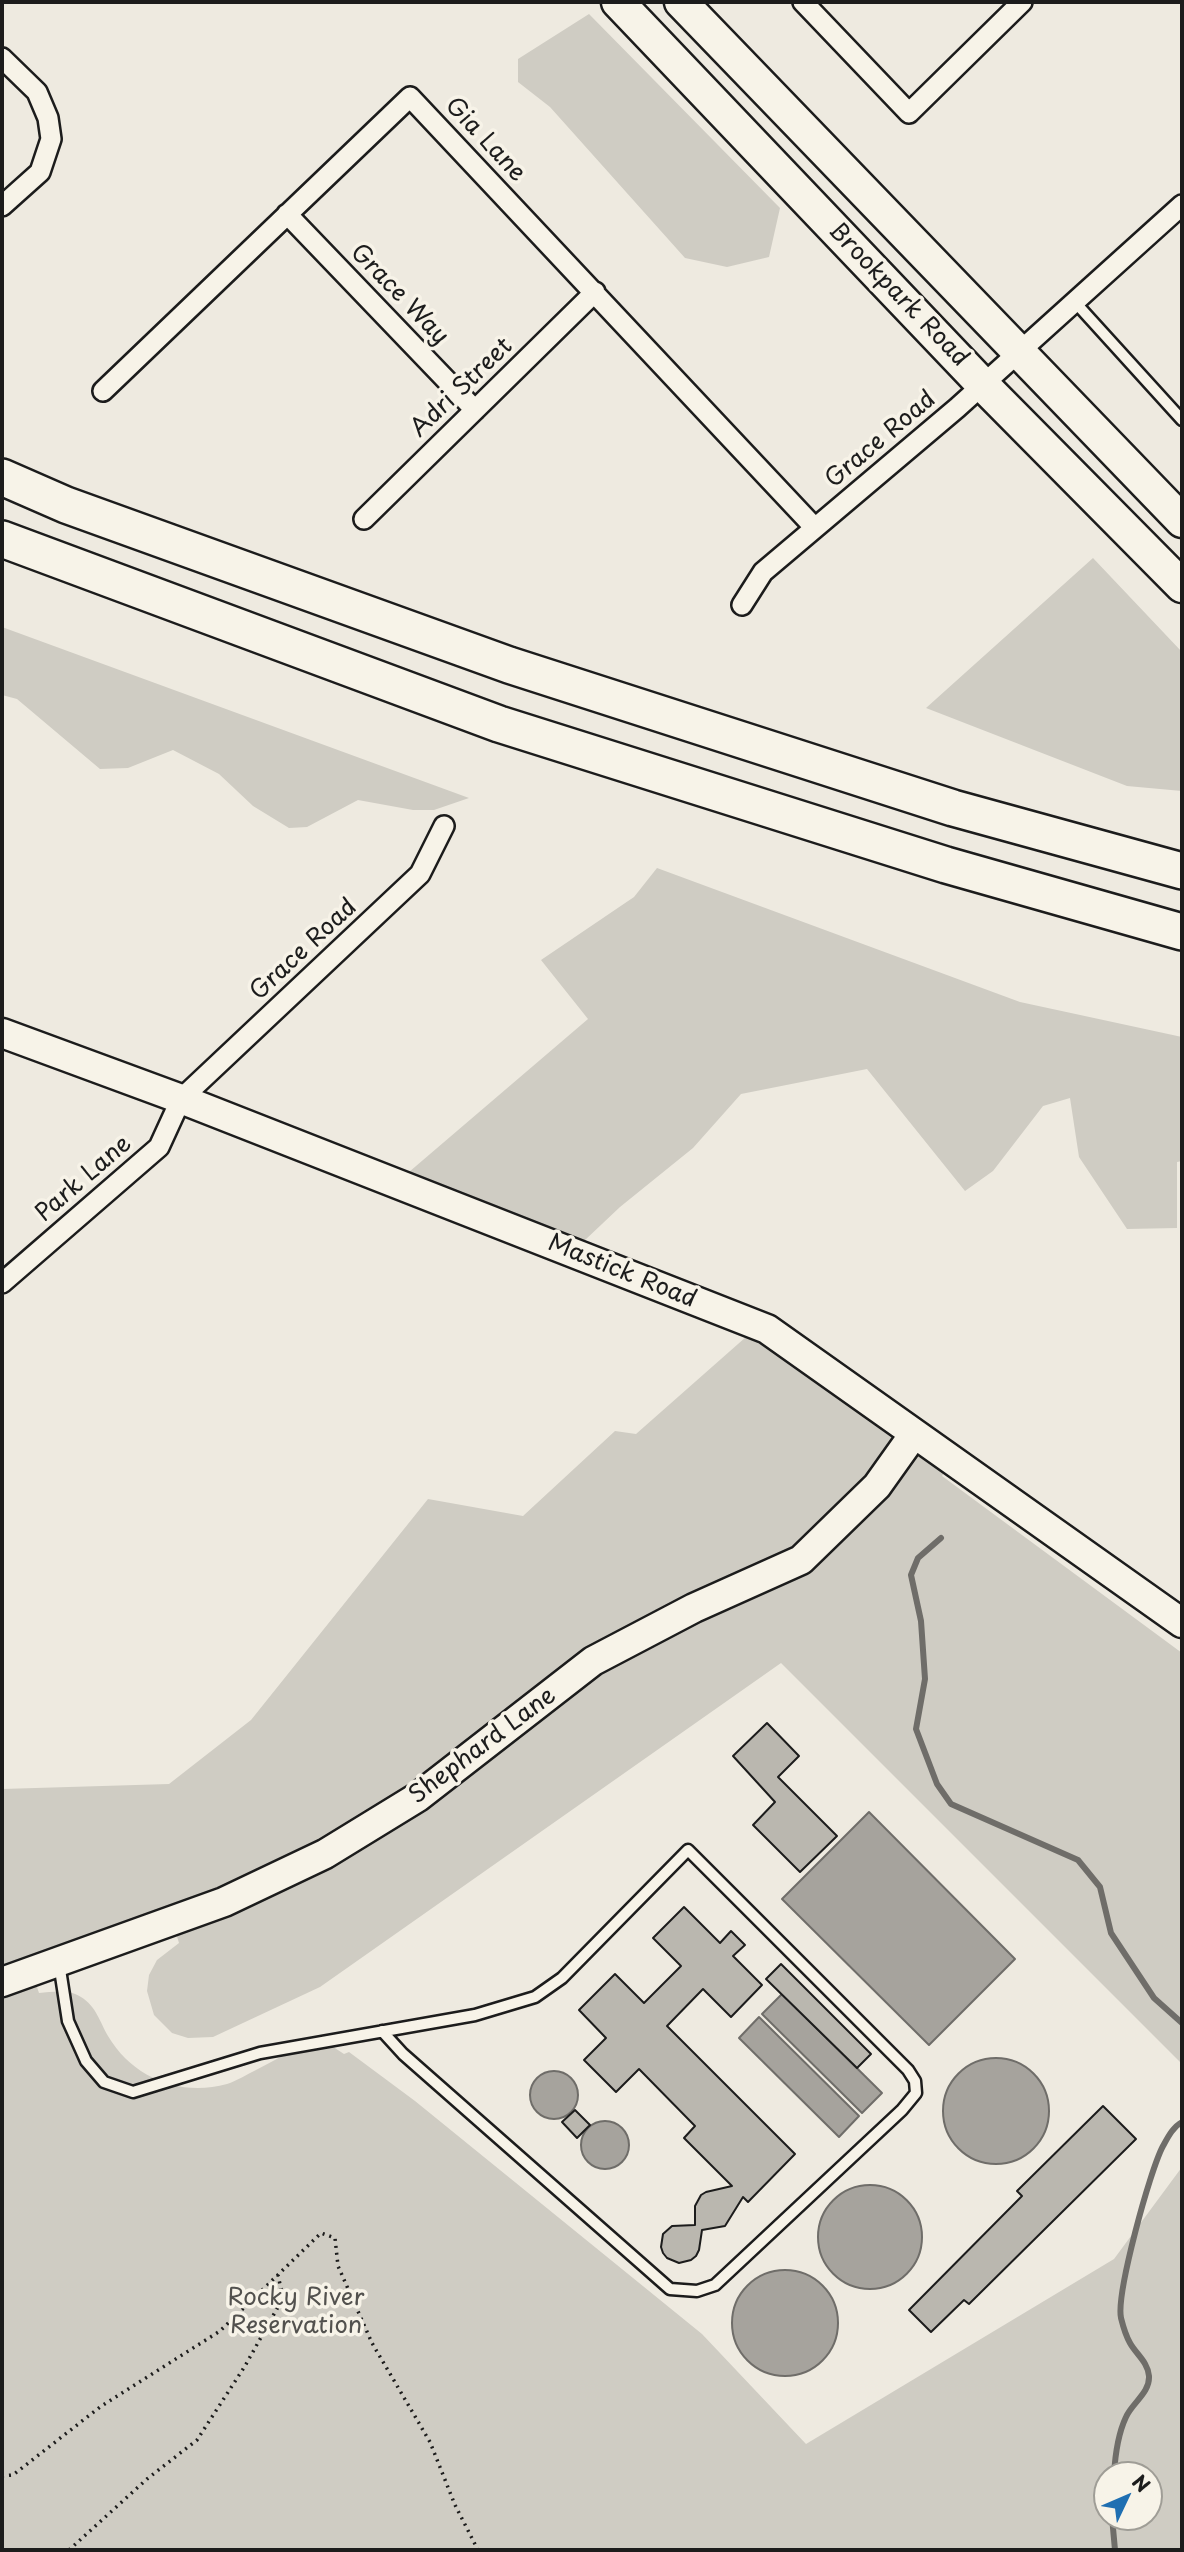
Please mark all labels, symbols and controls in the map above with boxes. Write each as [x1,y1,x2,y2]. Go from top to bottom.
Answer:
street label: Gia Lane [439,92,531,188]
street label: Brookpark Road [822,217,974,373]
street label: Grace Way [344,239,454,351]
street label: Adri Street [405,332,519,444]
street label: Grace Road [820,386,942,494]
street label: Grace Road [245,893,363,1007]
street label: Park Lane [30,1130,138,1228]
street label: Mastick Road [544,1229,700,1315]
street label: Shephard Lane [404,1682,562,1810]
park label: Rocky River Reservation [228,2284,364,2340]
north arrow [1093,2461,1163,2531]
text: N [1126,2468,1157,2498]

